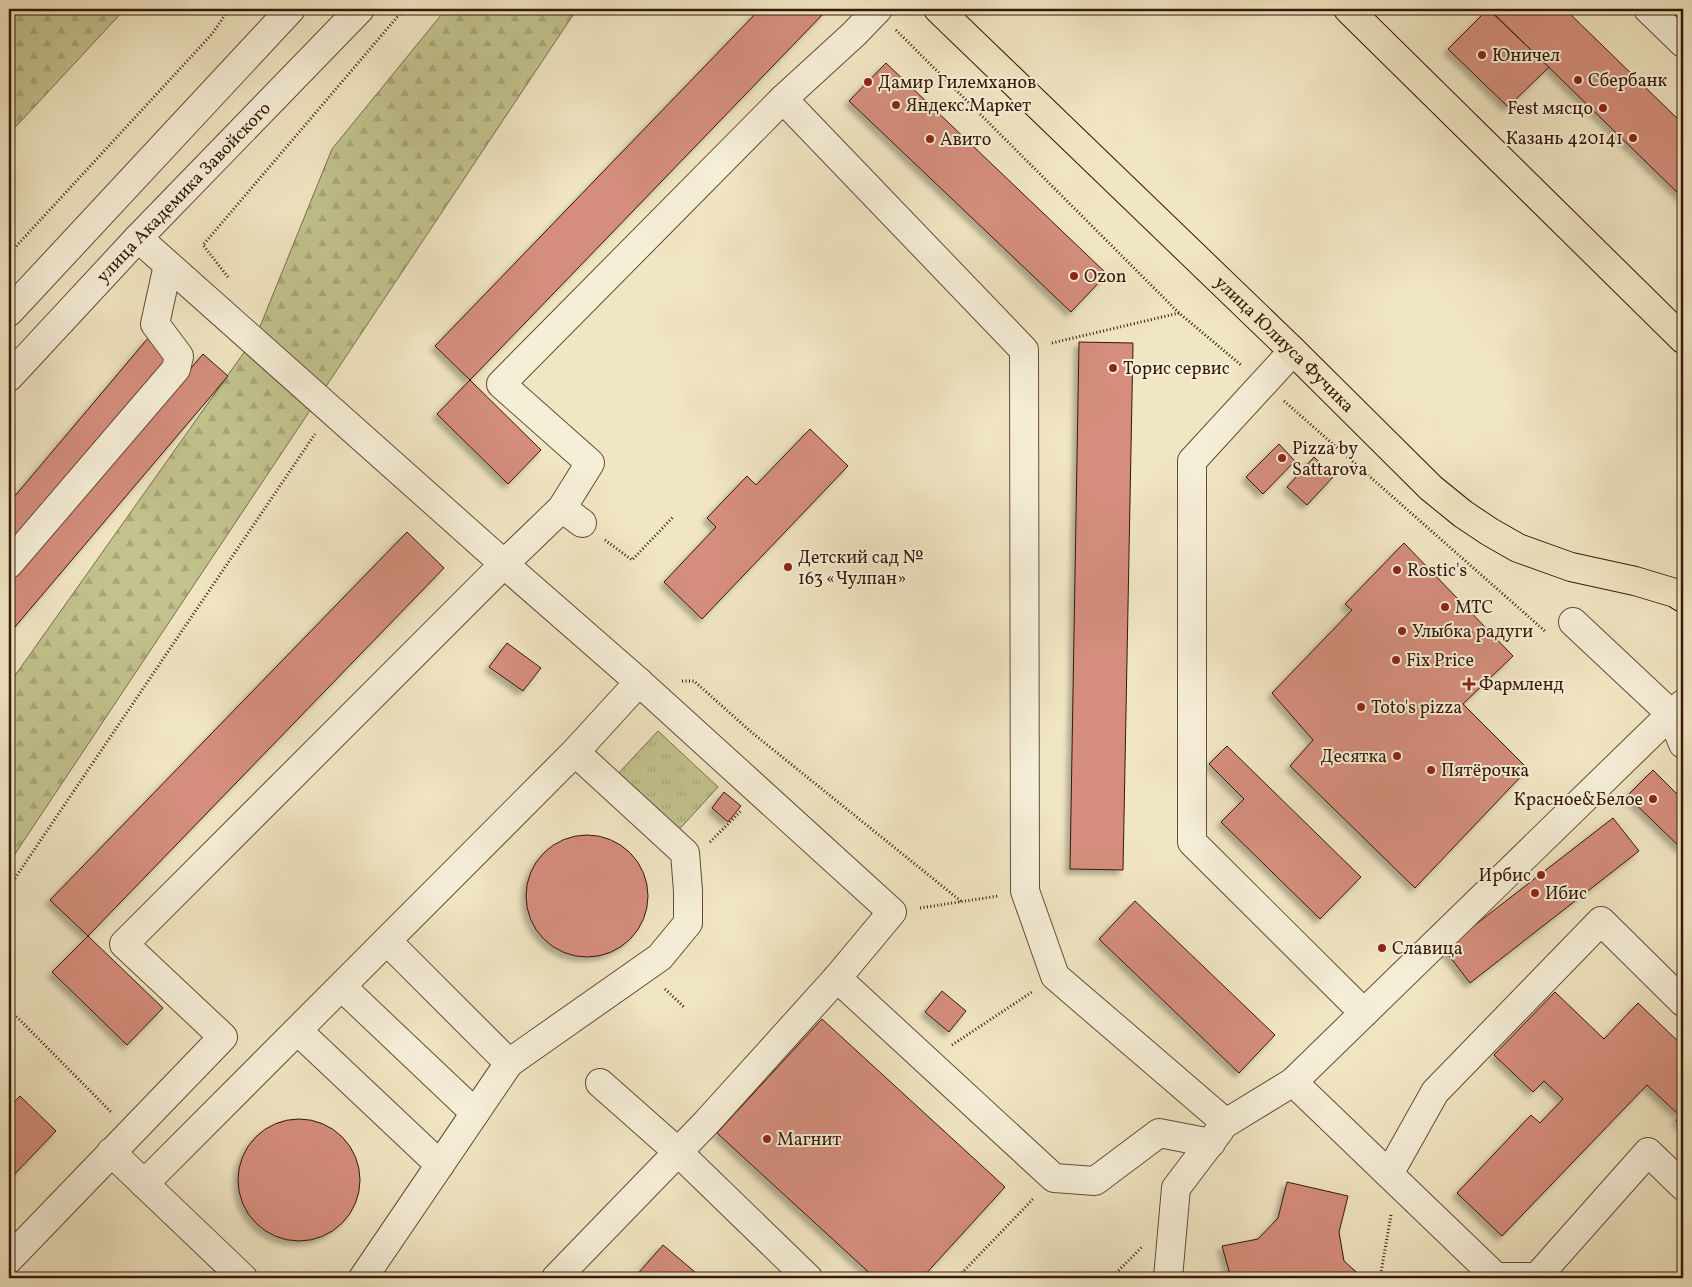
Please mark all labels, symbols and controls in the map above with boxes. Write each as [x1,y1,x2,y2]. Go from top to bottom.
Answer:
place label: Юничел [1492,44,1560,69]
marker: Юничел [1476,49,1488,61]
place label: Сбербанк [1588,69,1668,94]
place label: Дамир Гилемханов [878,71,1036,96]
marker: Сбербанк [1572,74,1584,86]
marker: Дамир Гилемханов [862,76,874,88]
place label: Яндекс.Маркет [906,94,1031,119]
street label: улица Академика Завойского [91,97,277,289]
place label: Fest мясцо [1507,97,1593,122]
marker: Яндекс.Маркет [890,99,902,111]
marker: Fest мясцо [1597,102,1609,114]
place label: Казань 420141 [1506,127,1623,152]
place label: Авито [940,128,991,153]
marker: Казань 420141 [1627,132,1639,144]
marker: Авито [924,133,936,145]
place label: Ozon [1084,265,1127,290]
marker: Ozon [1068,270,1080,282]
street label: улица Юлиуса Фучика [1208,271,1359,419]
place label: Торис сервис [1123,357,1230,382]
marker: Торис сервис [1107,362,1119,374]
place label: Pizza by Sattarova [1292,437,1367,483]
marker: Pizza by Sattarova [1276,452,1288,464]
place label: Детский сад № 163 «Чулпан» [798,546,923,592]
place label: Rostic's [1407,559,1467,584]
marker: Детский сад № 163 «Чулпан» [782,561,794,573]
marker: Rostic's [1391,564,1403,576]
place label: МТС [1455,596,1493,621]
marker: МТС [1439,601,1451,613]
place label: Улыбка радуги [1412,620,1533,645]
marker: Улыбка радуги [1396,625,1408,637]
place label: Fix Price [1406,649,1474,674]
marker: Fix Price [1390,654,1402,666]
place label: Фармленд [1479,673,1564,698]
marker: Фармленд [1463,678,1475,690]
place label: Toto's pizza [1371,696,1462,721]
marker: Toto's pizza [1355,701,1367,713]
place label: Десятка [1321,745,1387,770]
marker: Десятка [1391,750,1403,762]
place label: Пятёрочка [1441,759,1529,784]
marker: Пятёрочка [1425,764,1437,776]
place label: Красное&Белое [1513,788,1643,813]
marker: Красное&Белое [1647,793,1659,805]
place label: Ирбис [1479,864,1531,889]
marker: Ирбис [1535,869,1547,881]
place label: Ибис [1545,882,1587,907]
marker: Ибис [1529,887,1541,899]
place label: Славица [1392,937,1463,962]
marker: Славица [1376,942,1388,954]
place label: Магнит [777,1128,841,1153]
marker: Магнит [761,1133,773,1145]

